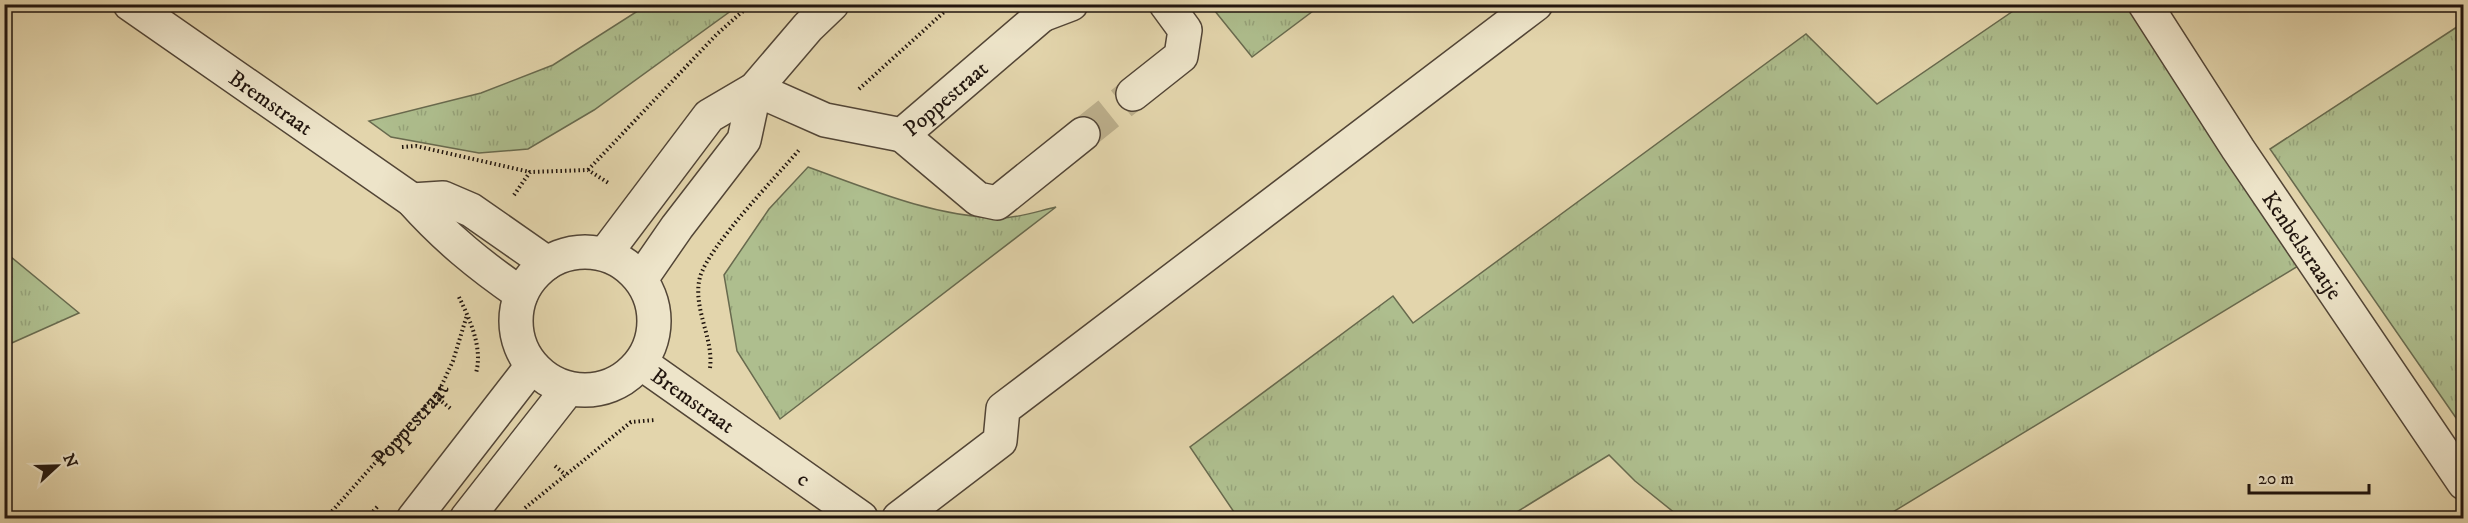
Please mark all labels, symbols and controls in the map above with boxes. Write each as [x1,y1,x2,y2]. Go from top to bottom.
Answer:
street label: Poppestraat [898,55,994,143]
street label: Bremstraat [223,65,318,142]
street label: Kenbelstraatje [2256,187,2348,305]
street label: Bremstraat [645,362,739,440]
street label: Poppestraat [367,379,456,472]
north arrow [27,436,87,496]
text: N [58,451,82,471]
scale bar [2249,457,2369,495]
street label: c [792,466,815,493]
text: 20 m [2258,468,2294,490]

